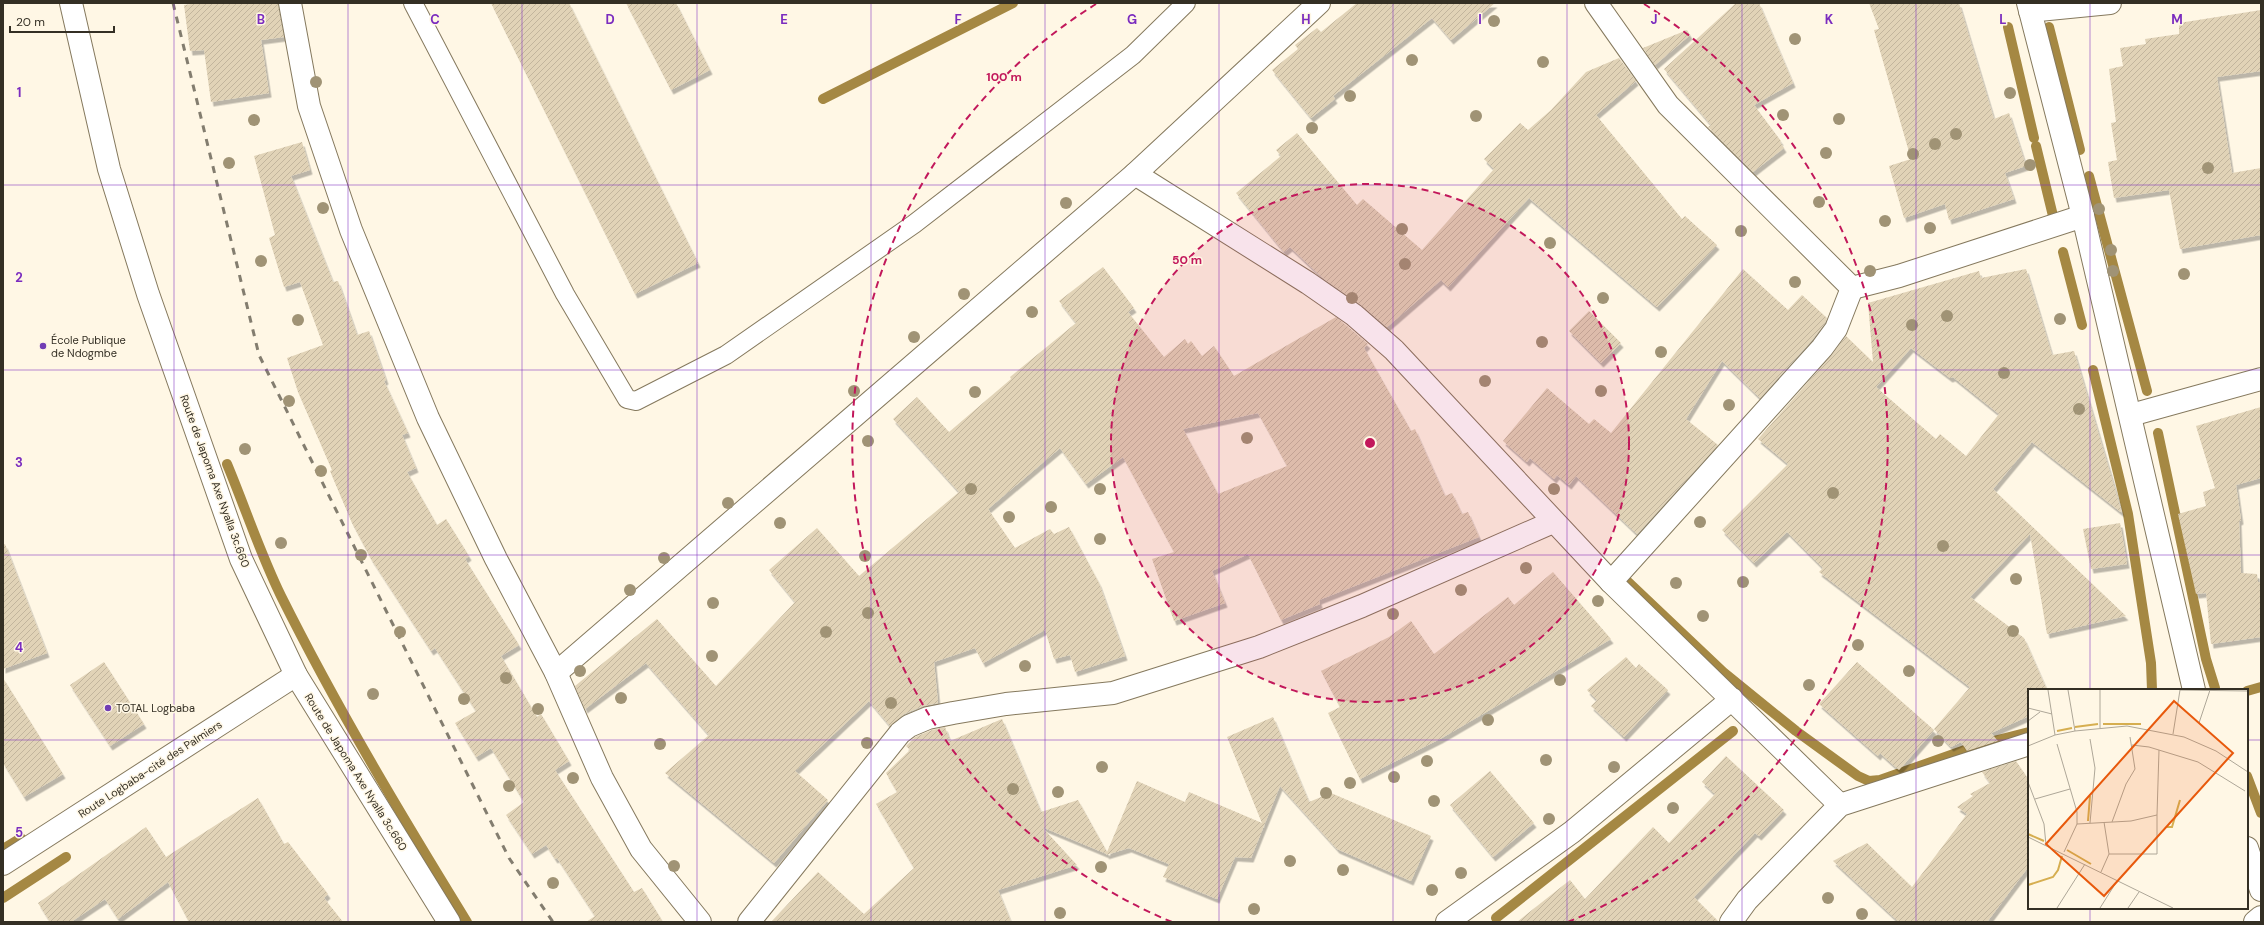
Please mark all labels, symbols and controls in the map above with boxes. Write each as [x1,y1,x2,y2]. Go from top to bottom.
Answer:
scale bar [10,8,114,34]
text: B [257,11,265,28]
text: C [430,11,440,28]
text: D [605,11,615,28]
text: E [780,11,788,28]
text: F [954,11,962,28]
text: G [1127,11,1137,28]
text: H [1301,11,1311,28]
text: I [1478,11,1482,28]
text: J [1650,11,1658,28]
text: K [1825,11,1834,28]
text: L [1999,11,2007,28]
text: M [2171,11,2183,28]
text: 20 m [16,14,45,30]
text: 100 m [986,69,1022,85]
text: 1 [17,84,21,101]
text: 50 m [1172,252,1202,268]
text: 2 [15,269,23,286]
place label: École Publique de Ndogmbe [51,333,126,360]
marker: École Publique de Ndogmbe [38,341,48,351]
street label: Route de Japoma Axe Nyalla 3c.660 [177,393,253,569]
centre of rings [1363,436,1377,450]
text: 3 [15,454,23,471]
text: 4 [15,639,23,656]
inset map [2028,689,2248,909]
street label: Route de Japoma Axe Nyalla 3c.660 [302,691,410,853]
place label: TOTAL Logbaba [116,701,195,715]
marker: TOTAL Logbaba [103,703,113,713]
street label: Route Logbaba-cité des Palmiers [75,717,225,821]
text: 5 [15,824,23,841]

